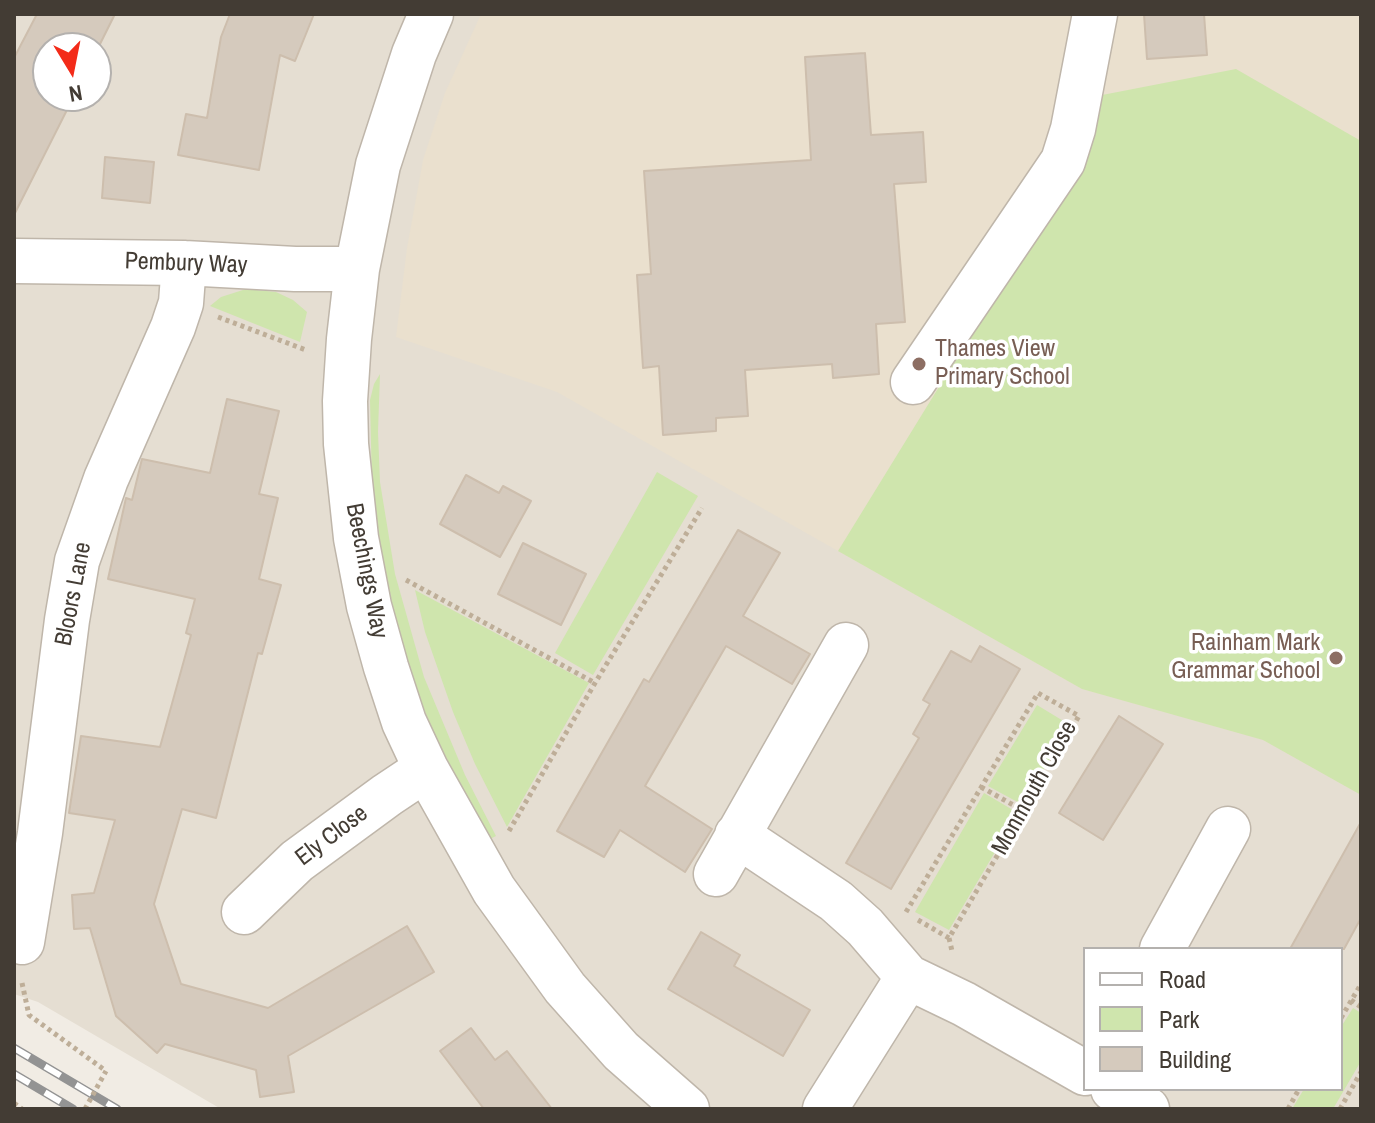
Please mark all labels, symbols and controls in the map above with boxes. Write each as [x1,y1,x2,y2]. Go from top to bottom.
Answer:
north arrow [32,32,112,112]
text: N [67,78,85,110]
street label: Pembury Way [124,247,248,281]
place label: Thames View Primary School [935,336,1070,392]
marker: Thames View Primary School [910,355,928,373]
street label: Beechings Way [339,501,393,641]
street label: Bloors Lane [50,540,98,648]
place label: Rainham Mark Grammar School [1171,630,1320,686]
marker: Rainham Mark Grammar School [1327,649,1345,667]
street label: Monmouth Close [986,716,1084,860]
street label: Ely Close [290,799,374,873]
legend [1083,947,1343,1091]
text: Road [1159,963,1206,995]
text: Park [1159,1003,1199,1035]
text: Building [1159,1043,1231,1075]

